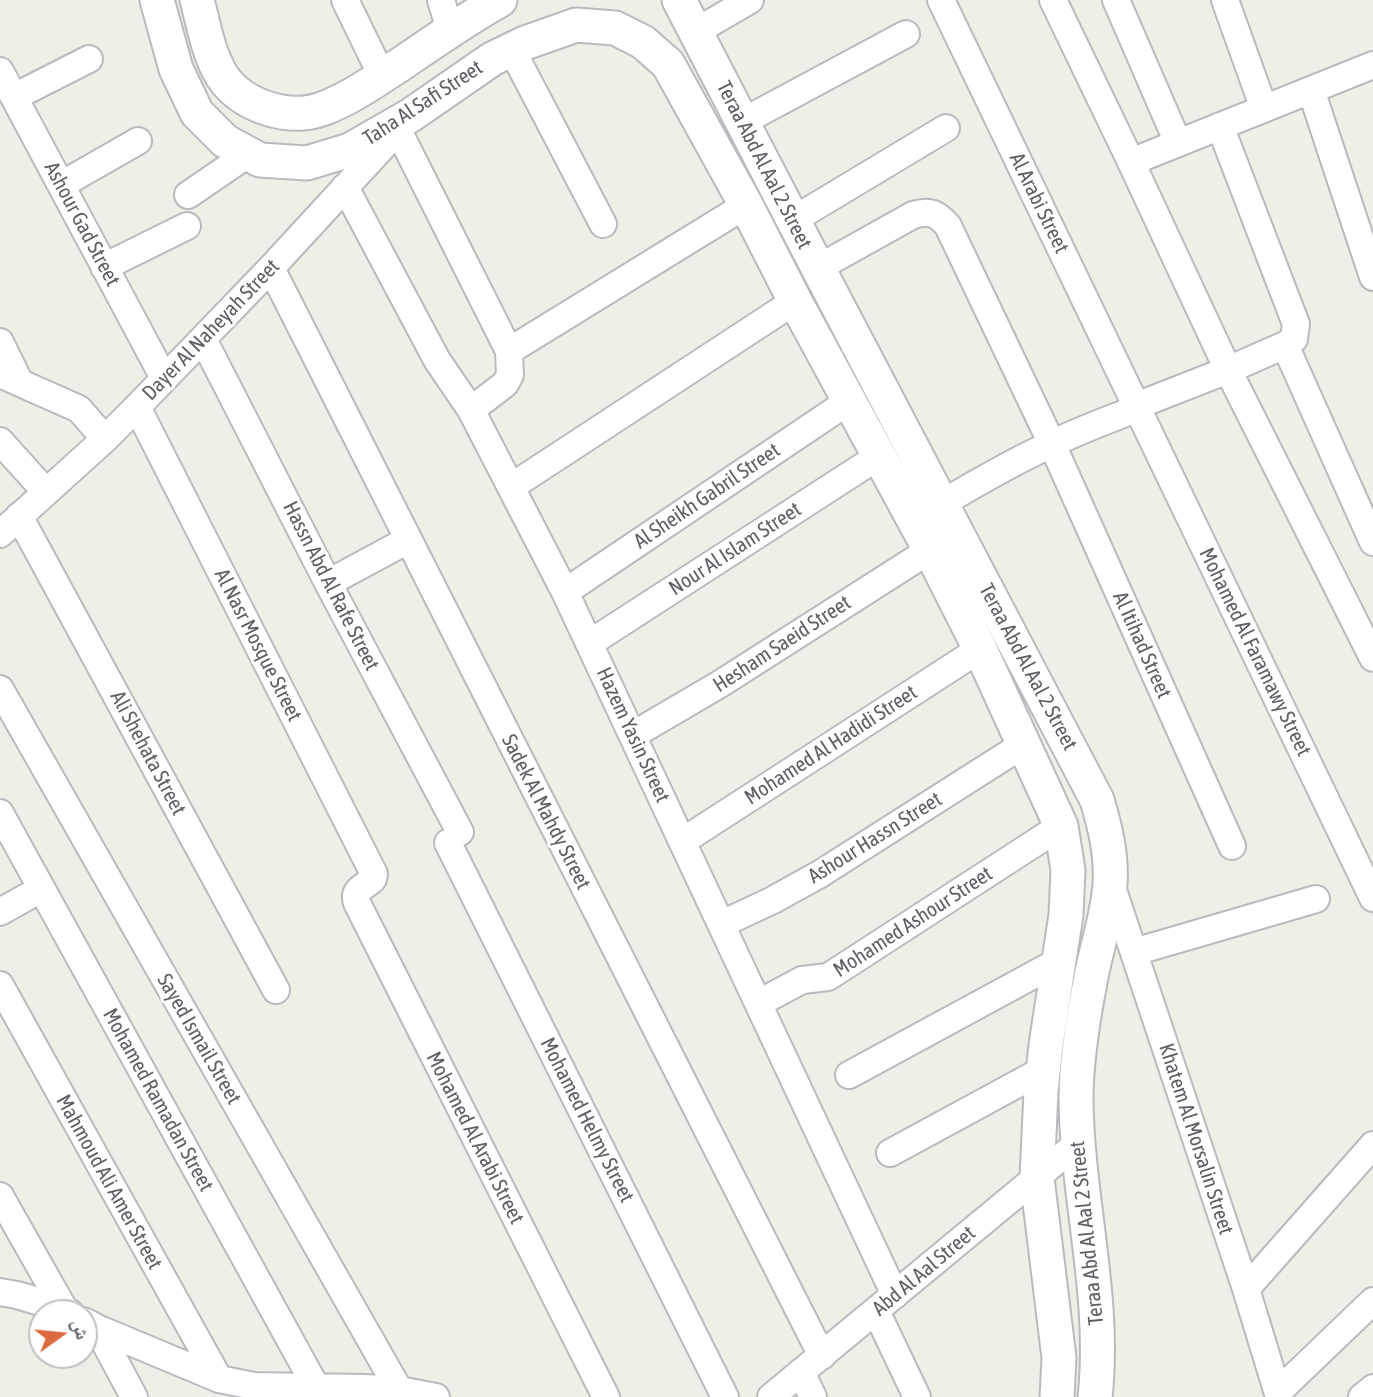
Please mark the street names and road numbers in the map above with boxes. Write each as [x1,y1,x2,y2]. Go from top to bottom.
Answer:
street label: Taha Al Safi Street [359,55,487,151]
street label: Teraa Abd Al Aal 2 Street [711,77,817,253]
street label: Al Arabi Street [1004,149,1074,257]
street label: Ashour Gad Street [39,158,125,290]
street label: Dayer Al Naheyah Street [137,254,285,406]
street label: Al Sheikh Gabril Street [629,438,785,554]
street label: Hassn Abd Al Rafe Street [278,497,384,675]
street label: Nour Al Islam Street [664,497,806,601]
street label: Mohamed Al Faramawy Street [1194,544,1316,760]
street label: Al Nasr Mosque Street [209,565,307,725]
street label: Teraa Abd Al Aal 2 Street [973,580,1083,754]
street label: Al Itihad Street [1107,588,1177,702]
street label: Hesham Saeid Street [708,590,856,698]
street label: Hazem Yasin Street [591,663,675,807]
street label: Mohamed Al Hadidi Street [740,680,922,810]
street label: Ali Shehata Street [105,687,191,819]
street label: Sadek Al Mahdy Street [496,730,596,894]
street label: Ashour Hassn Street [803,787,947,889]
street label: Mohamed Ashour Street [829,861,997,983]
street label: Sayed Ismail Street [152,969,246,1109]
street label: Mohamed Ramadan Street [97,1004,219,1196]
street label: Mohamed Helmy Street [535,1034,639,1206]
street label: Khatem Al Morsalin Street [1153,1040,1239,1238]
street label: Mohamed Al Arabi Street [421,1048,529,1228]
street label: Mahmoud Ali Amer Street [51,1090,167,1274]
street label: Teraa Abd Al Aal 2 Street [1065,1140,1109,1326]
street label: Abd Al Aal Street [867,1221,981,1321]

